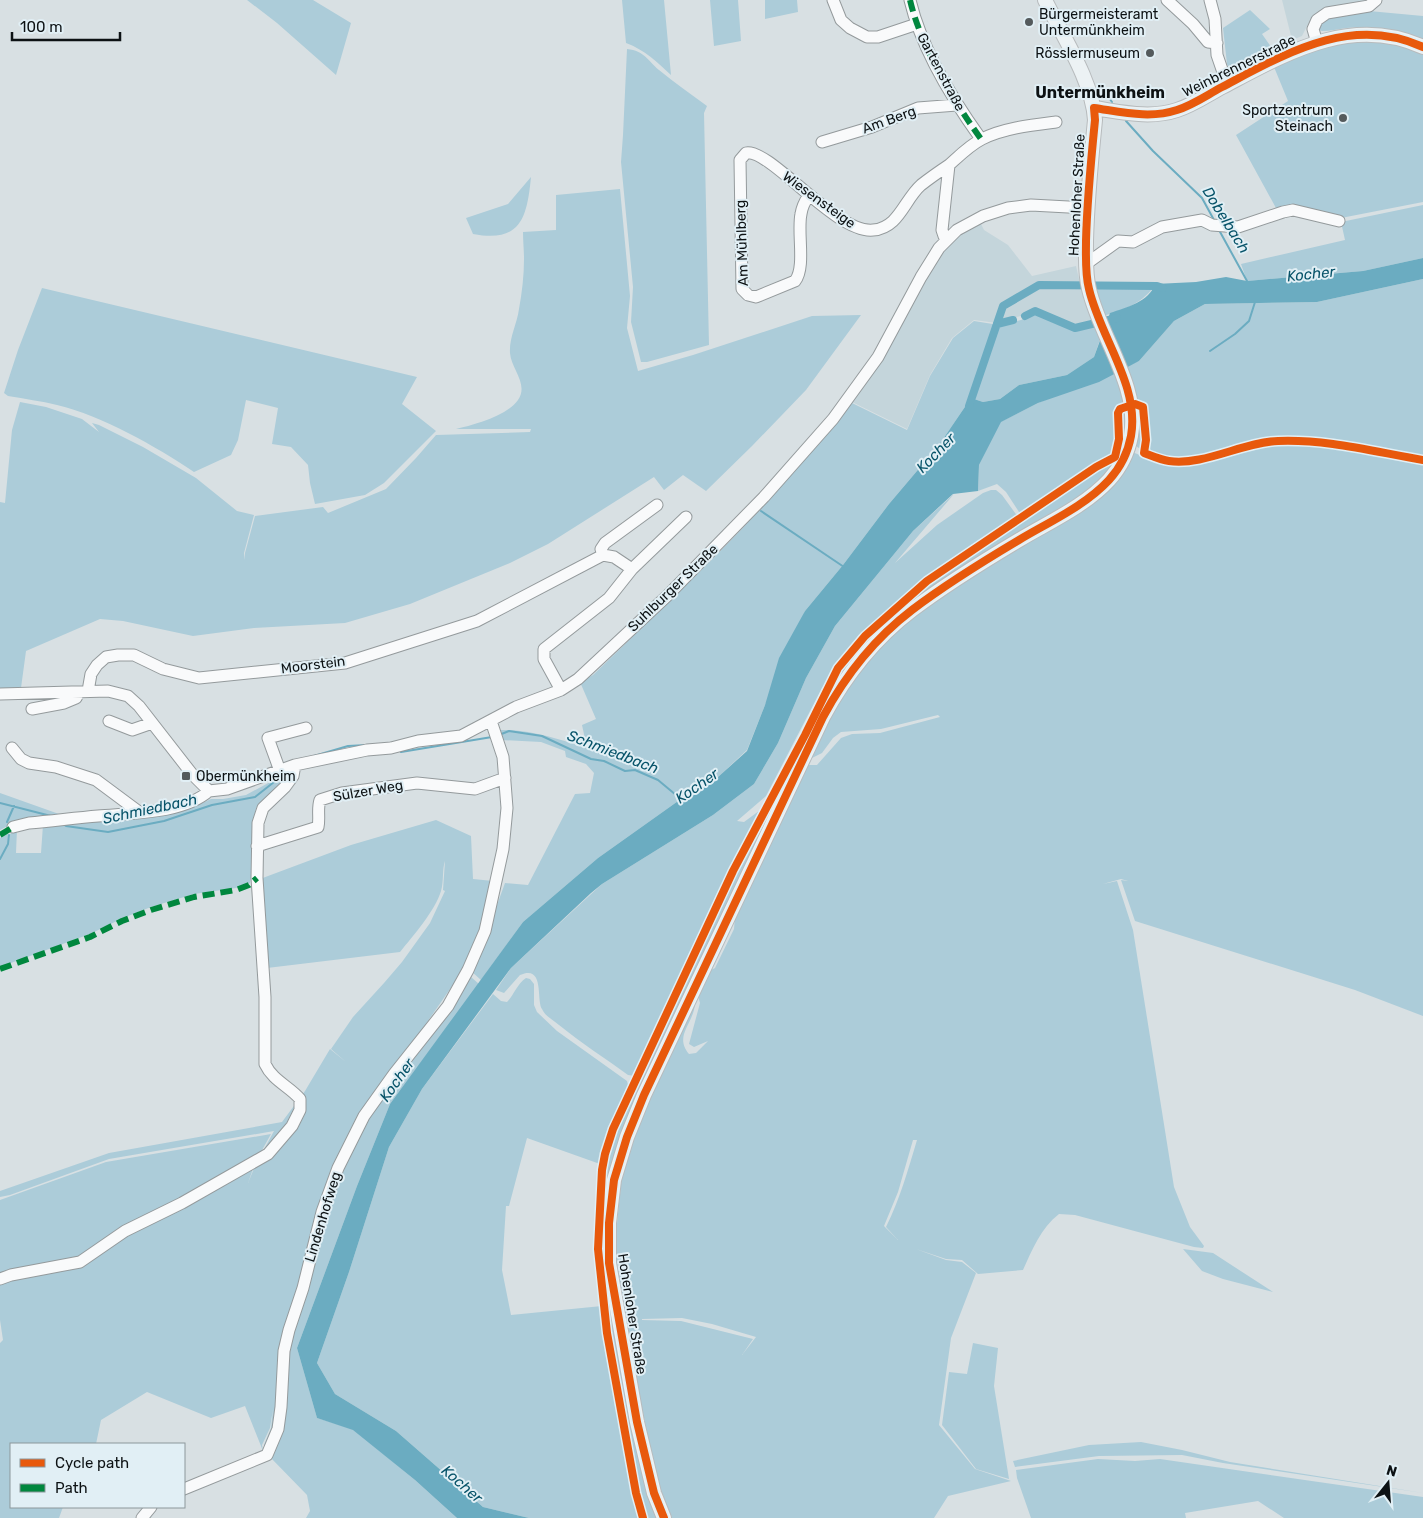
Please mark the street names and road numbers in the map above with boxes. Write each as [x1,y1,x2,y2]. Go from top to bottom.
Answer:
street label: Gartenstraße [913,30,969,114]
street label: Weinbrennerstraße [1180,31,1298,101]
street label: Am Berg [860,102,918,138]
street label: Hohenloher Straße [1065,133,1089,257]
street label: Wiesensteige [779,168,859,232]
street label: Am Mühlberg [732,200,752,286]
street label: Suhlburger Straße [624,541,722,635]
street label: Moorstein [280,653,346,677]
street label: Sülzer Weg [332,776,404,806]
street label: Lindenhofweg [301,1170,345,1264]
street label: Hohenloher Straße [614,1252,650,1376]

